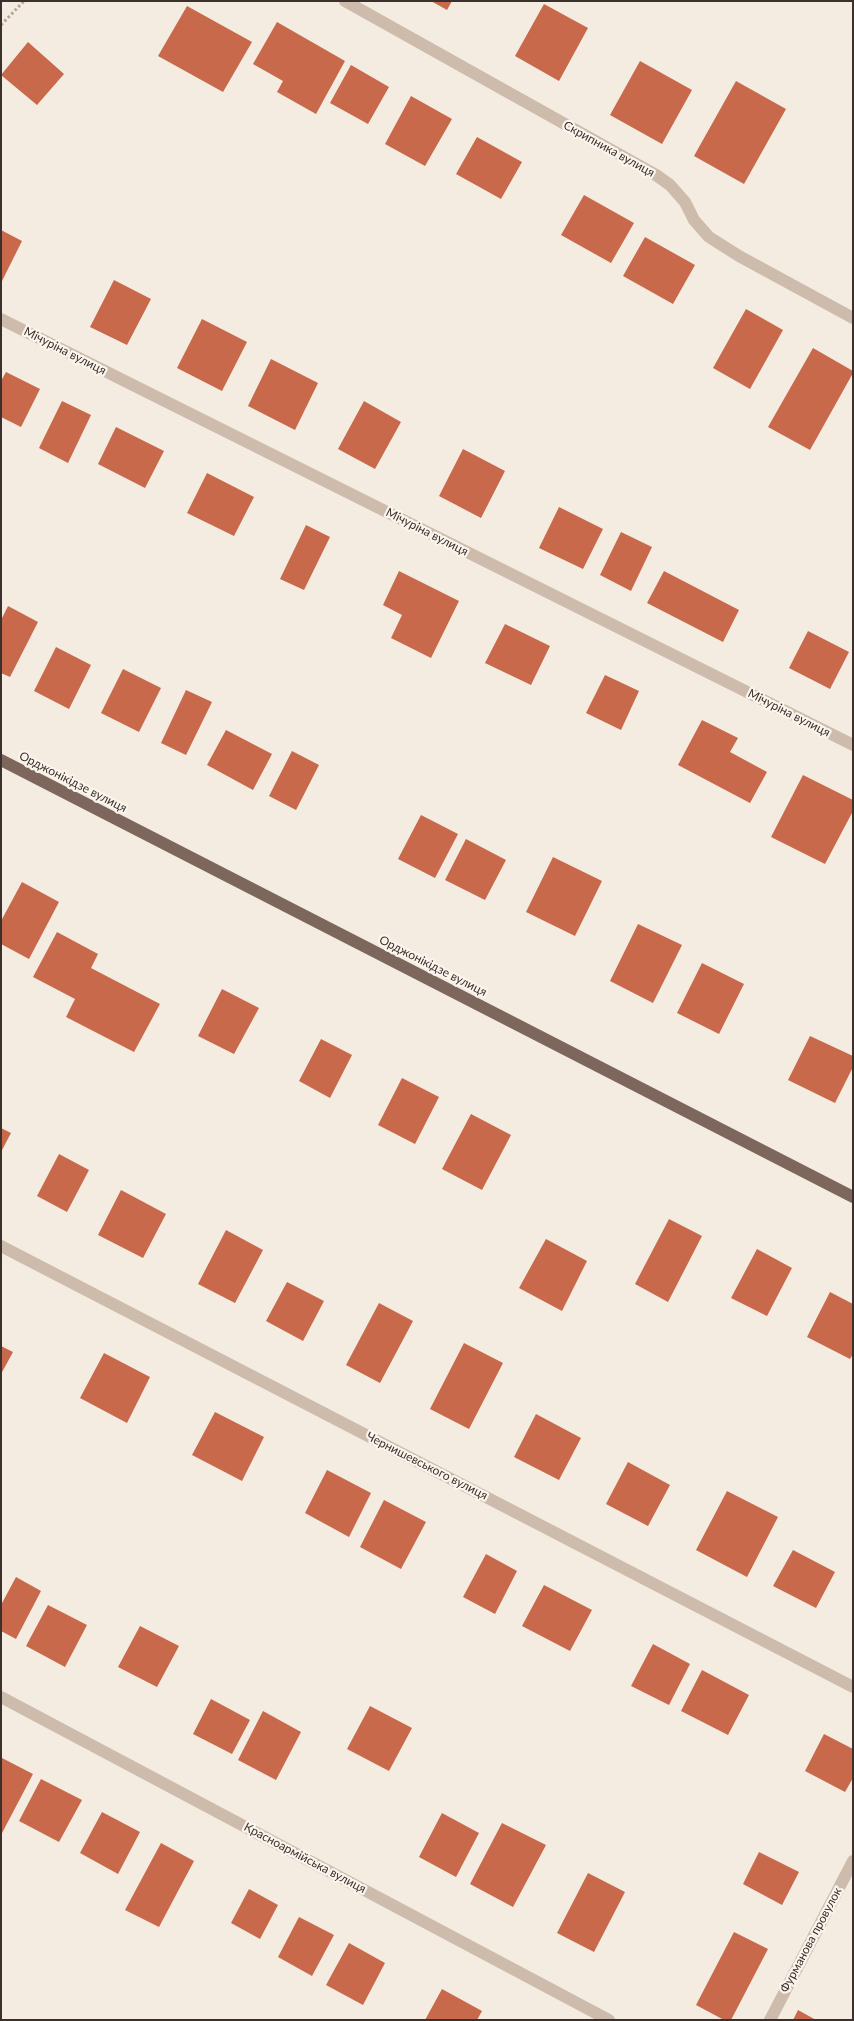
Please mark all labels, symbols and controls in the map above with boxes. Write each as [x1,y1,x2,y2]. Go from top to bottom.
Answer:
street label: Скрипника вулиця [561,118,657,180]
street label: Мічуріна вулиця [22,324,108,378]
street label: Мічуріна вулиця [384,505,470,559]
street label: Мічуріна вулиця [746,686,832,740]
street label: Орджонікідзе вулиця [17,749,129,815]
street label: Орджонікідзе вулиця [377,933,489,999]
street label: Чернишевського вулиця [364,1429,490,1503]
street label: Красноармійська вулиця [242,1820,368,1896]
street label: Фурманова провулок [777,1885,845,1995]

